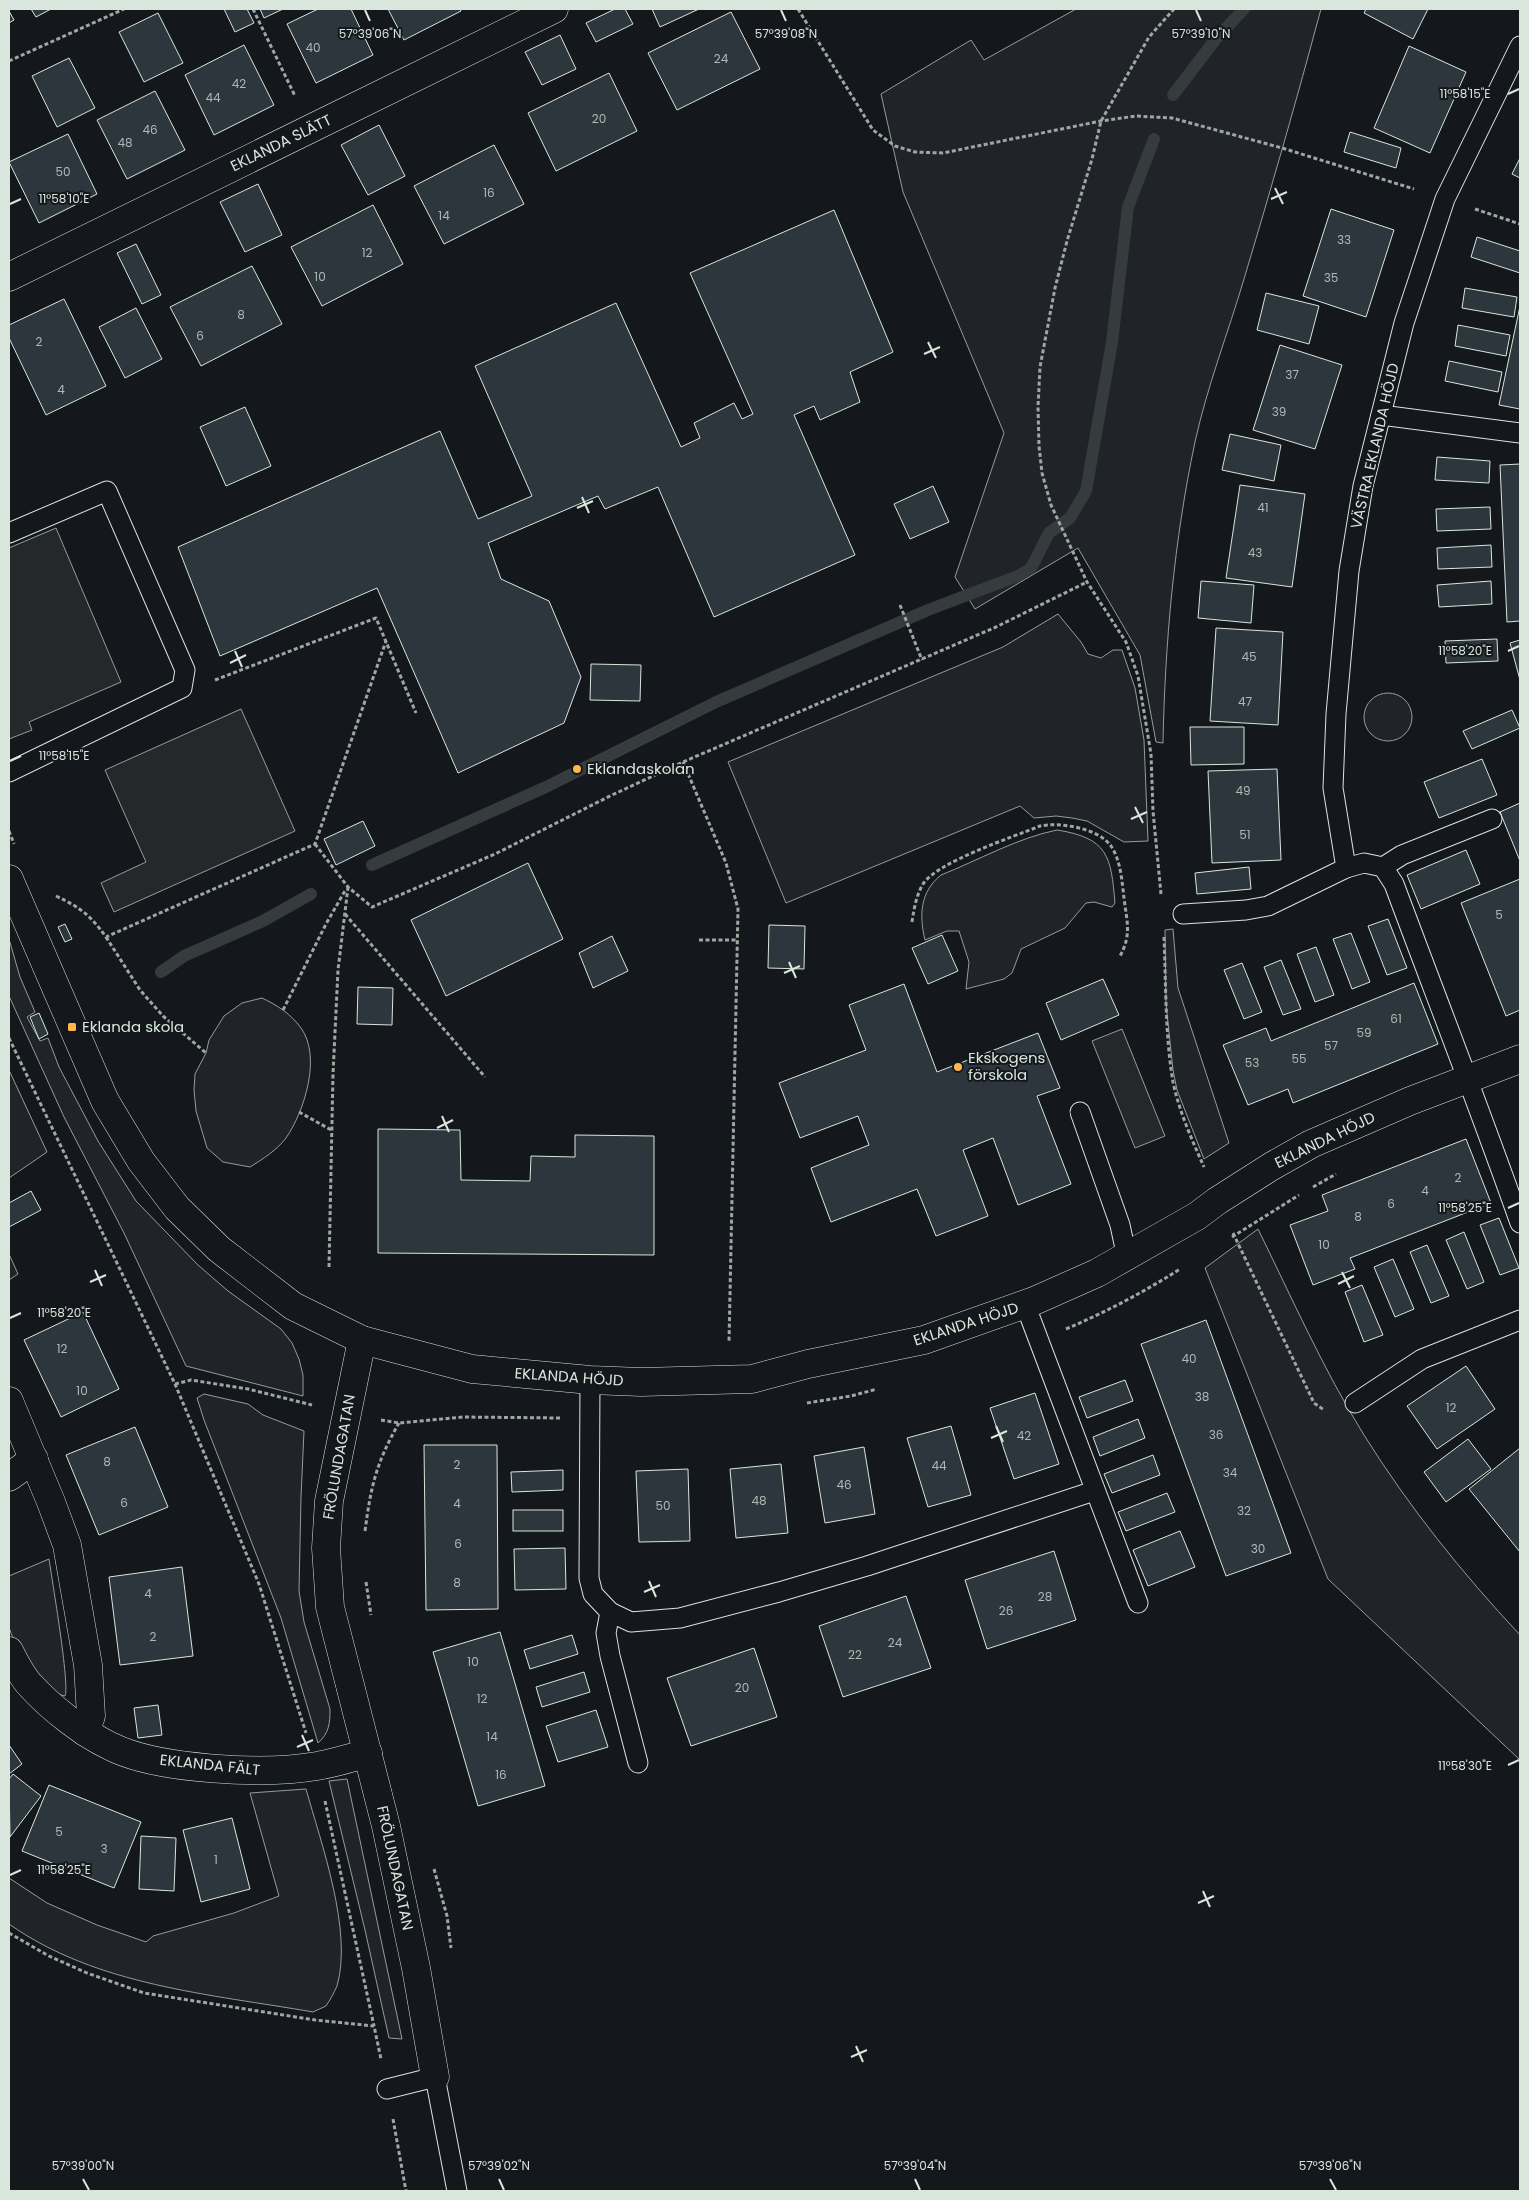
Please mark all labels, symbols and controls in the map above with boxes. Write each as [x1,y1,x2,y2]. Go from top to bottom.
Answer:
text: 57°39'06"N [339,25,401,42]
text: 57°39'08"N [755,25,817,42]
text: 57°39'10"N [1172,25,1230,42]
house number: 40 [305,39,321,56]
house number: 24 [714,50,729,67]
house number: 42 [232,75,246,92]
text: 11°58'15"E [1440,85,1490,102]
house number: 44 [205,89,221,106]
street label: EKLANDA SLÄTT [227,109,335,176]
house number: 20 [592,110,606,127]
house number: 46 [142,121,158,138]
house number: 48 [117,134,133,151]
house number: 50 [55,163,71,180]
house number: 16 [483,184,495,201]
text: 11°58'10"E [39,190,89,207]
house number: 14 [438,207,450,224]
house number: 33 [1337,231,1351,248]
house number: 12 [362,244,372,261]
house number: 10 [314,268,326,285]
house number: 35 [1324,269,1338,286]
house number: 8 [237,306,245,323]
house number: 6 [196,327,204,344]
house number: 2 [36,333,43,350]
street label: VÄSTRA EKLANDA HÖJD [1345,361,1404,531]
house number: 37 [1285,366,1299,383]
house number: 4 [57,381,65,398]
house number: 39 [1272,403,1286,420]
house number: 41 [1257,499,1269,516]
house number: 43 [1248,544,1262,561]
text: 11°58'20"E [1438,642,1492,659]
house number: 45 [1241,648,1257,665]
house number: 47 [1238,693,1252,710]
text: 11°58'15"E [39,747,89,764]
place label: Eklandaskolan [587,758,695,779]
marker: Eklandaskolan [571,763,583,775]
house number: 49 [1235,782,1251,799]
house number: 51 [1239,826,1251,843]
house number: 5 [1495,906,1503,923]
house number: 61 [1390,1010,1402,1027]
place label: Eklanda skola [82,1016,184,1037]
marker: Eklanda skola [66,1021,78,1033]
house number: 59 [1356,1024,1372,1041]
house number: 57 [1324,1037,1338,1054]
place label: Ekskogens förskola [968,1047,1046,1085]
house number: 55 [1291,1050,1307,1067]
house number: 53 [1245,1054,1259,1071]
marker: Ekskogens förskola [952,1061,964,1073]
street label: EKLANDA HÖJD [1271,1106,1378,1173]
house number: 2 [1455,1169,1462,1186]
house number: 4 [1421,1182,1429,1199]
house number: 6 [1387,1195,1395,1212]
text: 11°58'25"E [1438,1199,1492,1216]
house number: 8 [1354,1208,1362,1225]
house number: 10 [1318,1236,1330,1253]
street label: EKLANDA HÖJD [911,1297,1021,1350]
text: 11°58'20"E [37,1304,91,1321]
house number: 12 [57,1340,67,1357]
house number: 40 [1181,1350,1197,1367]
street label: EKLANDA HÖJD [514,1362,624,1391]
house number: 10 [76,1382,88,1399]
house number: 38 [1195,1388,1209,1405]
street label: FRÖLUNDAGATAN [317,1393,360,1521]
house number: 12 [1446,1399,1456,1416]
house number: 36 [1209,1426,1223,1443]
house number: 42 [1017,1427,1031,1444]
house number: 8 [103,1453,111,1470]
house number: 2 [454,1456,461,1473]
house number: 44 [931,1457,947,1474]
house number: 34 [1223,1464,1238,1481]
house number: 46 [836,1476,852,1493]
house number: 48 [751,1492,767,1509]
house number: 6 [120,1494,128,1511]
house number: 4 [453,1495,461,1512]
house number: 50 [655,1497,671,1514]
house number: 32 [1237,1502,1251,1519]
house number: 6 [454,1535,462,1552]
house number: 30 [1251,1540,1265,1557]
house number: 8 [453,1574,461,1591]
house number: 4 [144,1585,152,1602]
house number: 28 [1038,1588,1052,1605]
house number: 26 [999,1602,1013,1619]
house number: 2 [150,1628,157,1645]
house number: 24 [888,1634,903,1651]
house number: 22 [848,1646,862,1663]
house number: 10 [467,1653,479,1670]
house number: 20 [735,1679,749,1696]
house number: 12 [477,1690,487,1707]
house number: 14 [486,1728,498,1745]
street label: EKLANDA FÄLT [159,1749,261,1780]
text: 11°58'30"E [1438,1757,1492,1774]
house number: 16 [495,1766,507,1783]
street label: FRÖLUNDAGATAN [372,1804,419,1932]
house number: 5 [55,1823,63,1840]
house number: 3 [100,1840,108,1857]
house number: 1 [214,1851,218,1868]
text: 11°58'25"E [37,1861,91,1878]
text: 57°39'00"N [52,2157,114,2174]
text: 57°39'02"N [468,2157,530,2174]
text: 57°39'04"N [884,2157,946,2174]
text: 57°39'06"N [1299,2157,1361,2174]

